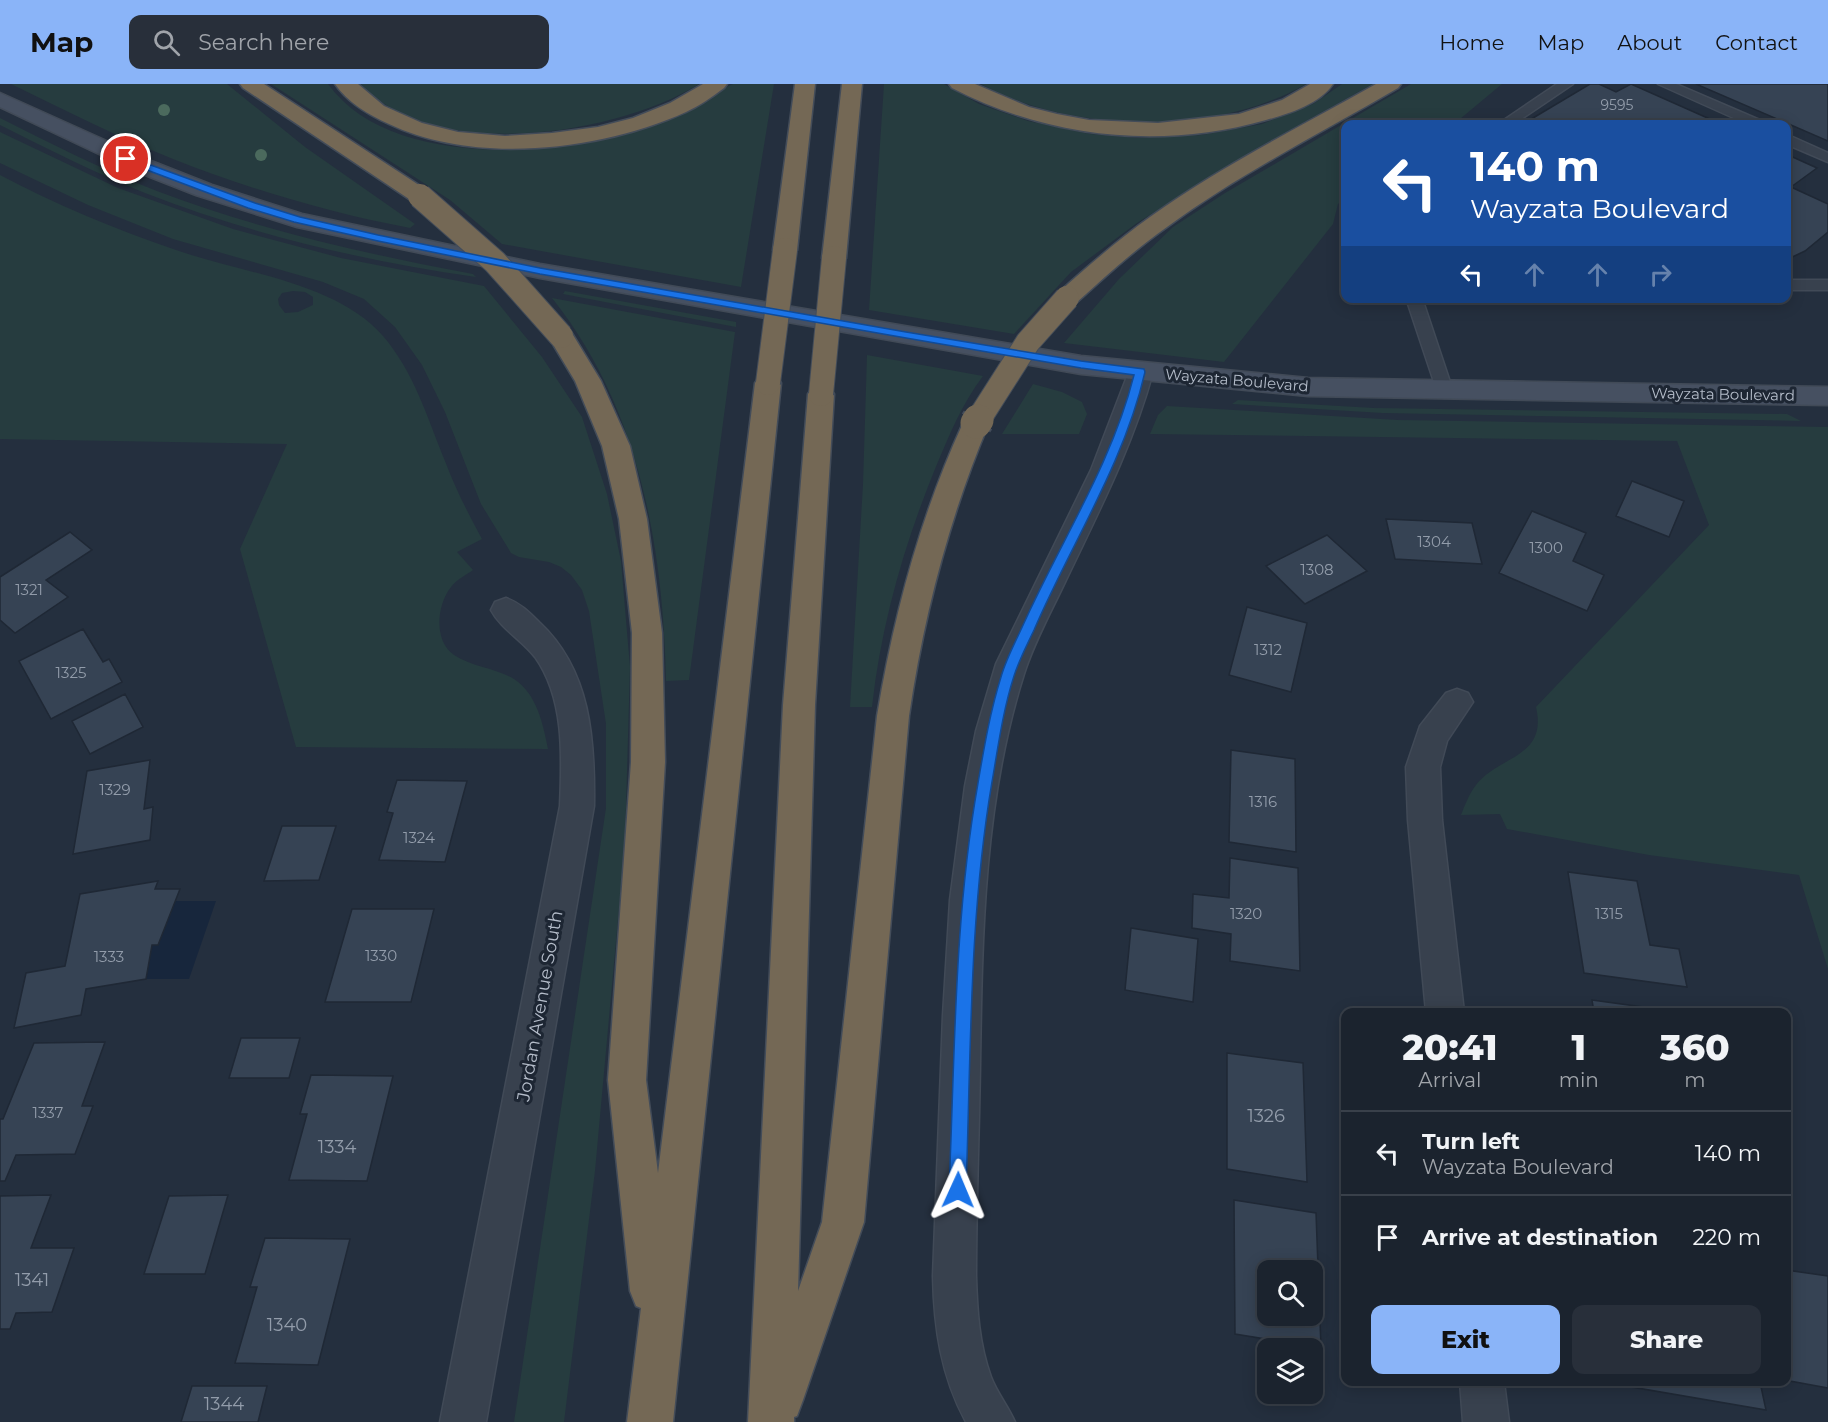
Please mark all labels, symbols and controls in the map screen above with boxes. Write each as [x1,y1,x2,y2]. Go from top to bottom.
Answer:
search box [129,15,549,69]
text: Map [30,25,93,59]
icon: search [150,26,183,59]
text: Search here [198,29,329,56]
text: Home [1439,30,1504,55]
text: Map [1537,30,1584,55]
text: About [1617,30,1682,55]
text: Contact [1715,30,1798,55]
house number: 9595 [1601,96,1634,114]
pin [100,133,151,184]
text: 140 m [1470,140,1600,192]
icon: arrive [109,142,142,175]
icon: left [1371,144,1449,222]
text: Wayzata Boulevard [1470,192,1729,225]
icon: left [1455,258,1488,291]
icon: ahead [1518,258,1551,291]
icon: ahead [1581,258,1614,291]
icon: right [1644,258,1677,291]
street label: Wayzata Boulevard [1165,364,1309,396]
street label: Wayzata Boulevard [1651,383,1795,405]
house number: 1304 [1417,532,1451,551]
house number: 1300 [1529,538,1563,557]
house number: 1308 [1300,560,1334,579]
house number: 1321 [15,580,43,599]
house number: 1312 [1254,640,1282,659]
house number: 1325 [56,663,86,682]
house number: 1329 [99,780,131,799]
house number: 1316 [1249,792,1277,811]
house number: 1324 [403,828,435,847]
house number: 1320 [1230,904,1262,923]
house number: 1315 [1595,904,1623,923]
street label: Jordan Avenue South [512,909,568,1104]
house number: 1330 [365,946,397,965]
house number: 1333 [94,947,124,966]
text: 20:41 [1402,1025,1498,1069]
text: 1 [1571,1025,1586,1069]
text: 360 [1660,1025,1730,1069]
text: Arrival [1418,1068,1481,1092]
text: min [1559,1068,1599,1092]
text: m [1684,1068,1706,1092]
house number: 1337 [33,1103,64,1122]
house number: 1326 [1247,1105,1285,1127]
text: Turn left [1422,1128,1520,1155]
house number: 1334 [318,1136,356,1158]
icon: left [1371,1137,1404,1170]
text: 140 m [1695,1140,1761,1167]
text: Wayzata Boulevard [1422,1155,1614,1179]
position arrow [926,1158,990,1222]
icon: arrive [1371,1221,1404,1254]
text: Arrive at destination [1422,1224,1658,1251]
text: 220 m [1692,1224,1761,1251]
map controls [1257,1260,1323,1404]
button: search [1257,1260,1323,1326]
house number: 1341 [15,1269,49,1291]
button: Exit [1371,1305,1560,1374]
button: Share [1572,1305,1761,1374]
house number: 1340 [267,1314,307,1336]
button: layers [1257,1338,1323,1404]
house number: 1344 [204,1393,244,1415]

